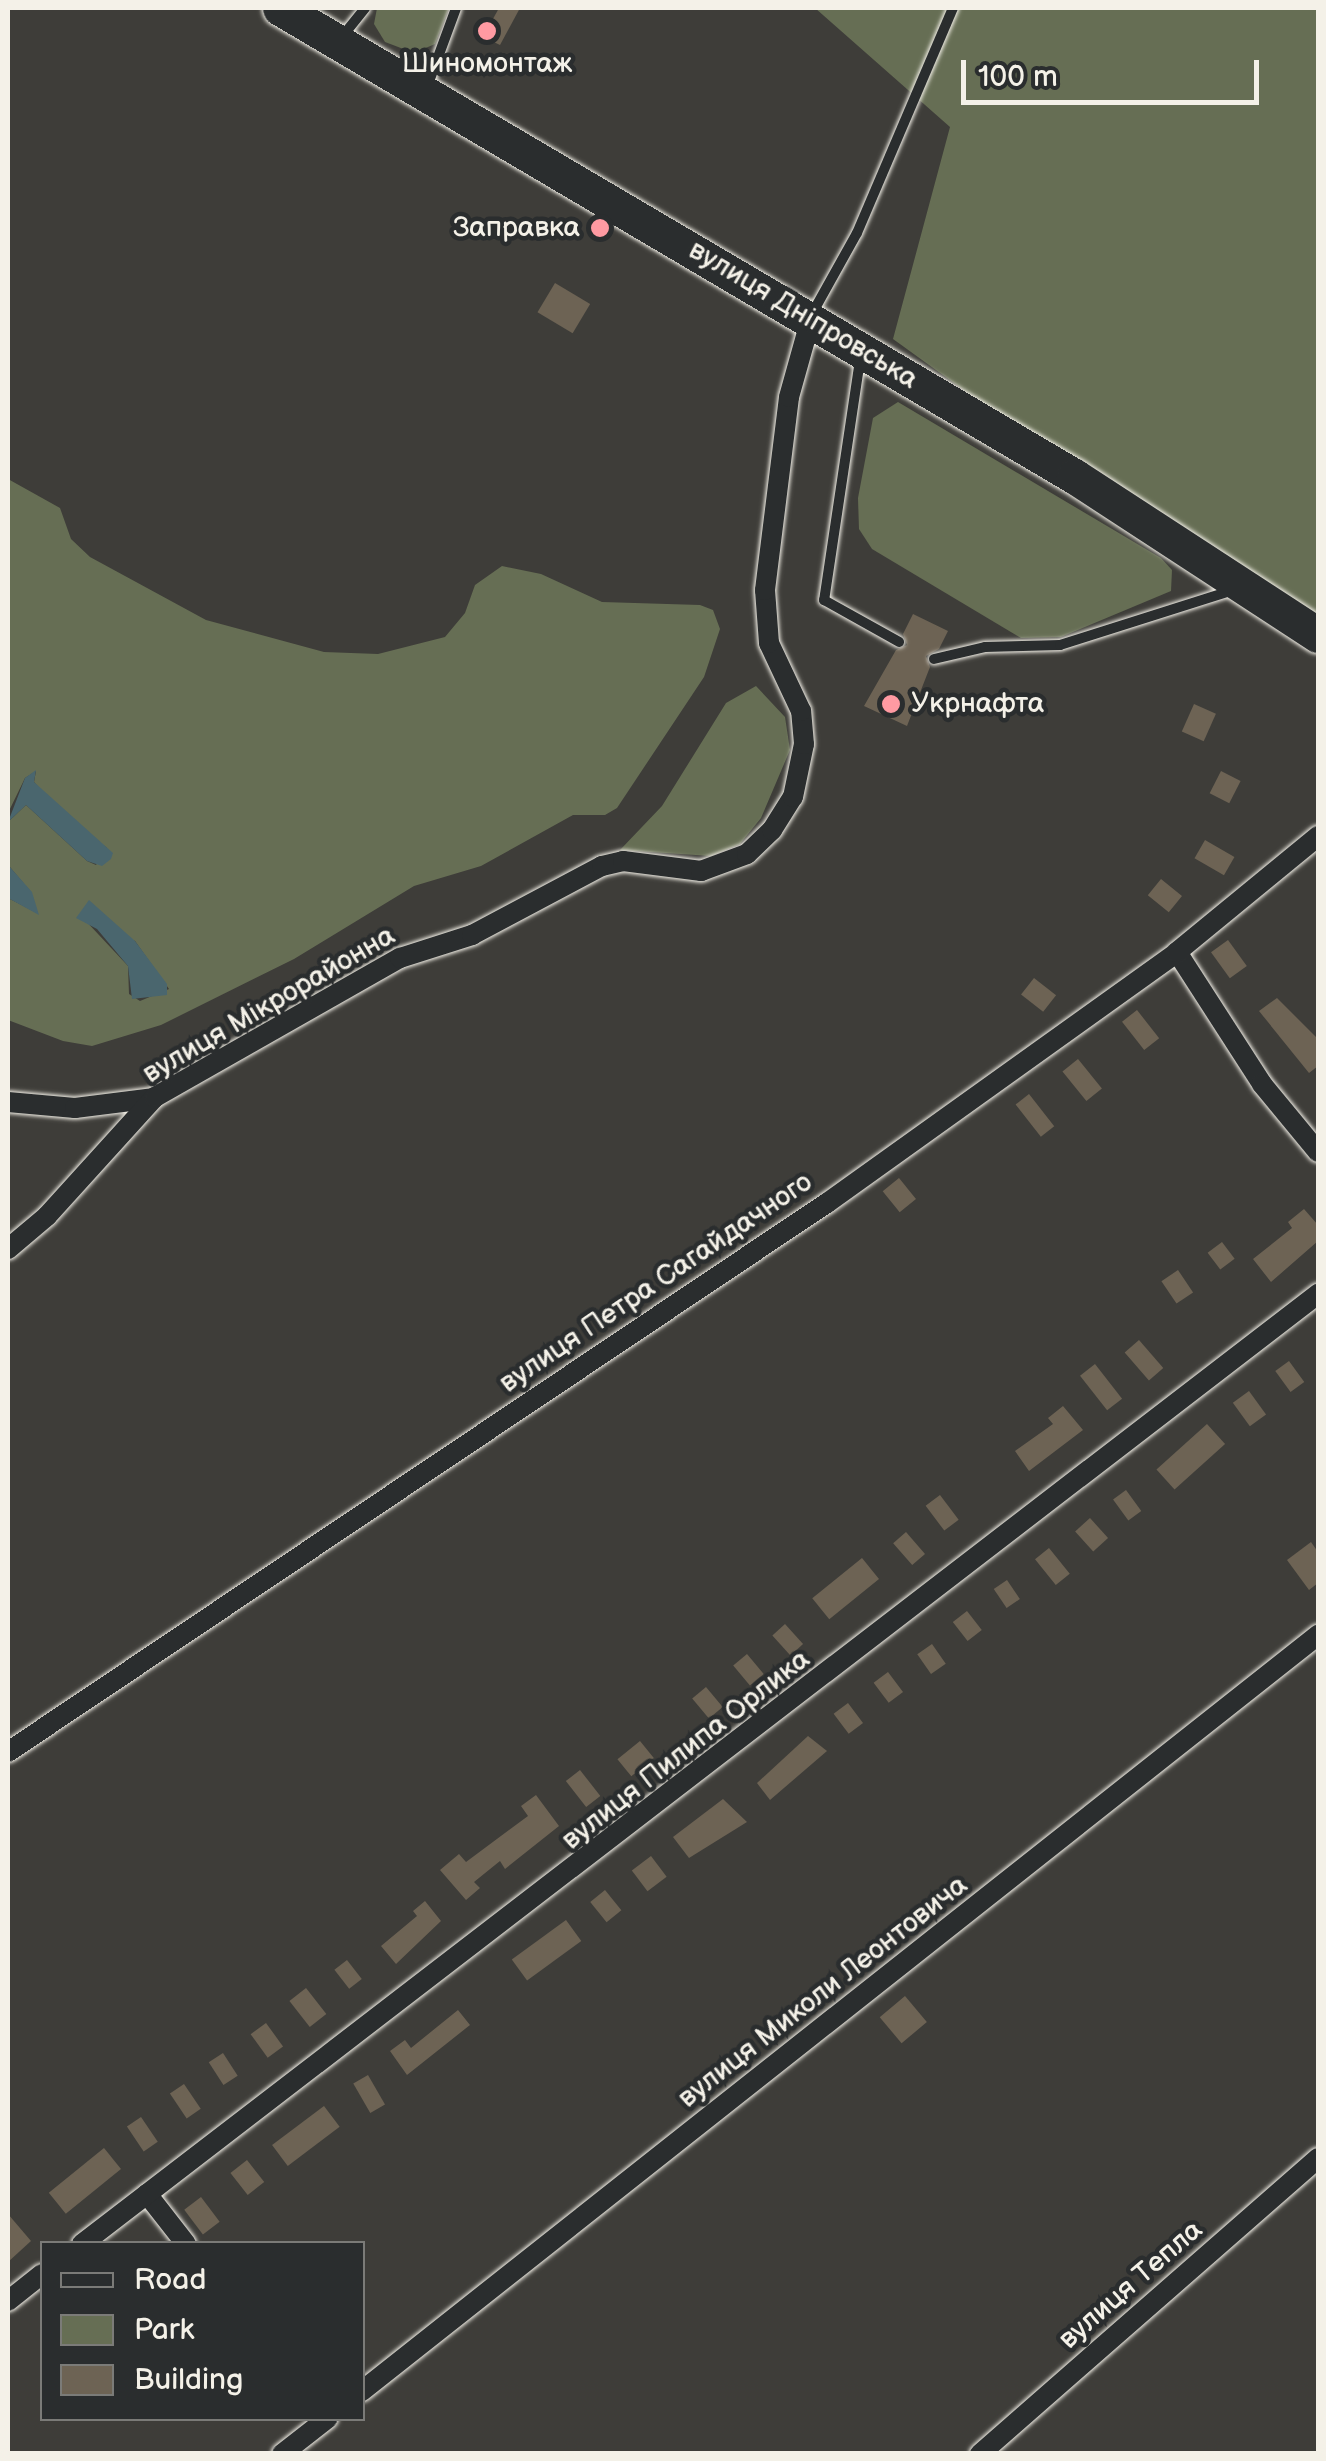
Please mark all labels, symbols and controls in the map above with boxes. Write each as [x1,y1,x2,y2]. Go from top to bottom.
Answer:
marker: Шиномонтаж [476,20,498,42]
scale bar [966,40,1264,102]
place label: Шиномонтаж [402,47,572,81]
text: 100 m [978,59,1058,95]
place label: Заправка [453,211,580,245]
marker: Заправка [589,217,611,239]
street label: вулиця Дніпровська [682,233,924,397]
place label: Укрнафта [911,687,1044,721]
marker: Укрнафта [880,693,902,715]
street label: вулиця Мікрорайонна [137,919,401,1091]
street label: вулиця Петра Сагайдачного [493,1166,819,1400]
street label: вулиця Пилипа Орлика [555,1643,817,1857]
street label: вулиця Миколи Леонтовича [672,1869,974,2115]
street label: вулиця Тепла [1052,2214,1210,2356]
legend [40,2241,365,2421]
text: Road [134,2262,207,2298]
text: Park [134,2312,194,2348]
text: Building [134,2362,243,2398]

